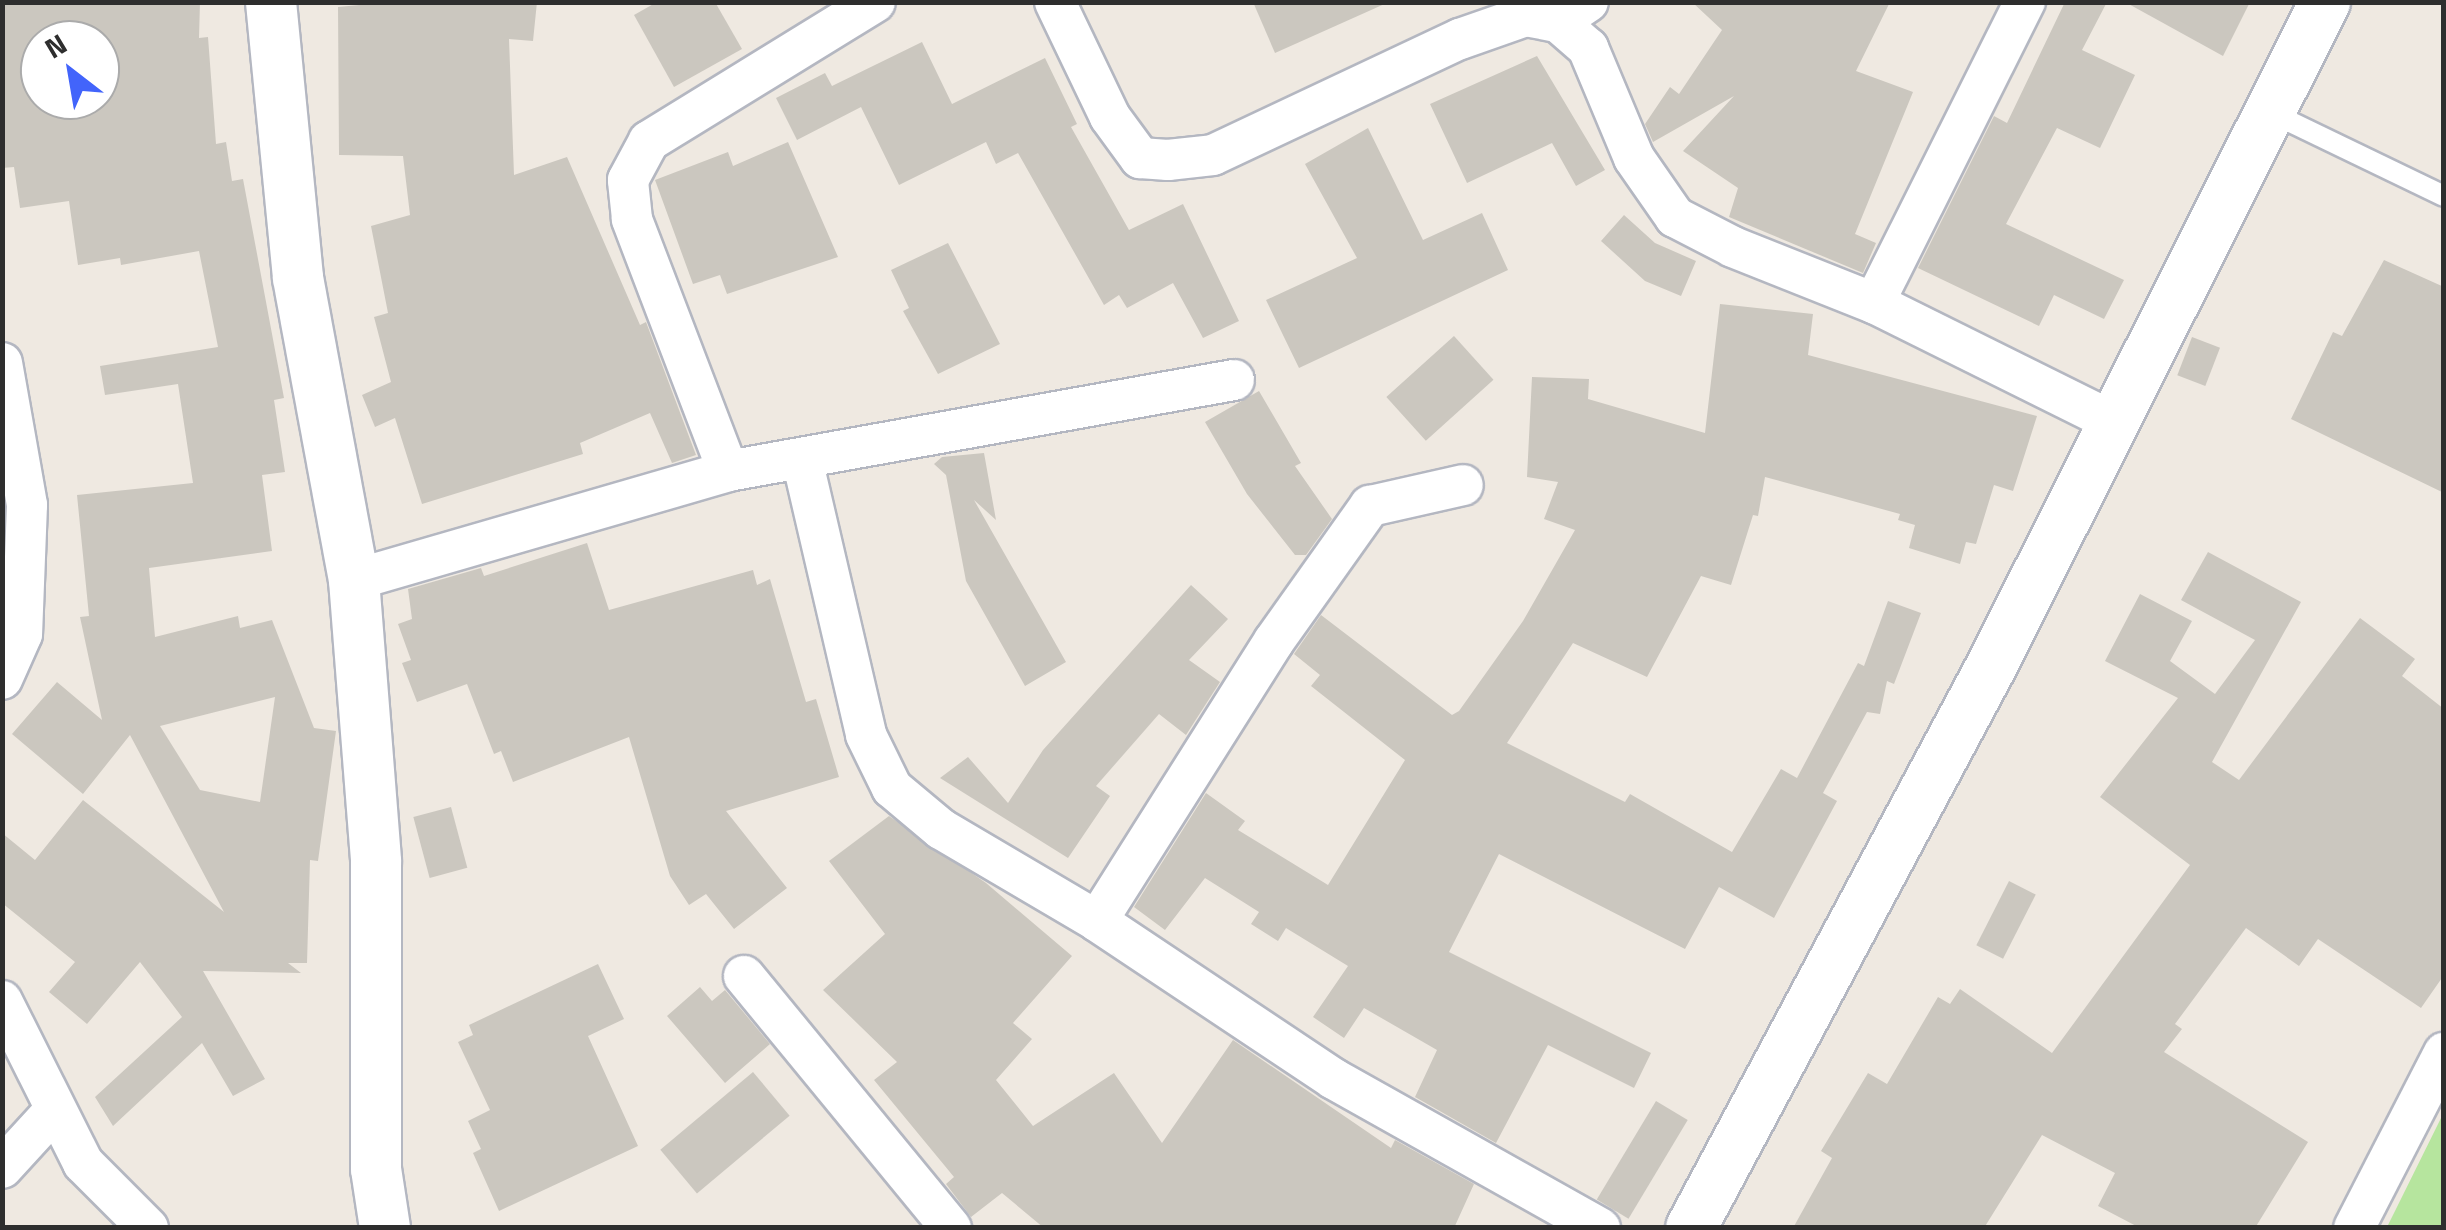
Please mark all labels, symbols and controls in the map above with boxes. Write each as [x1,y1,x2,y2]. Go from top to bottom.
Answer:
north arrow [20,20,120,120]
text: N [36,22,75,69]

